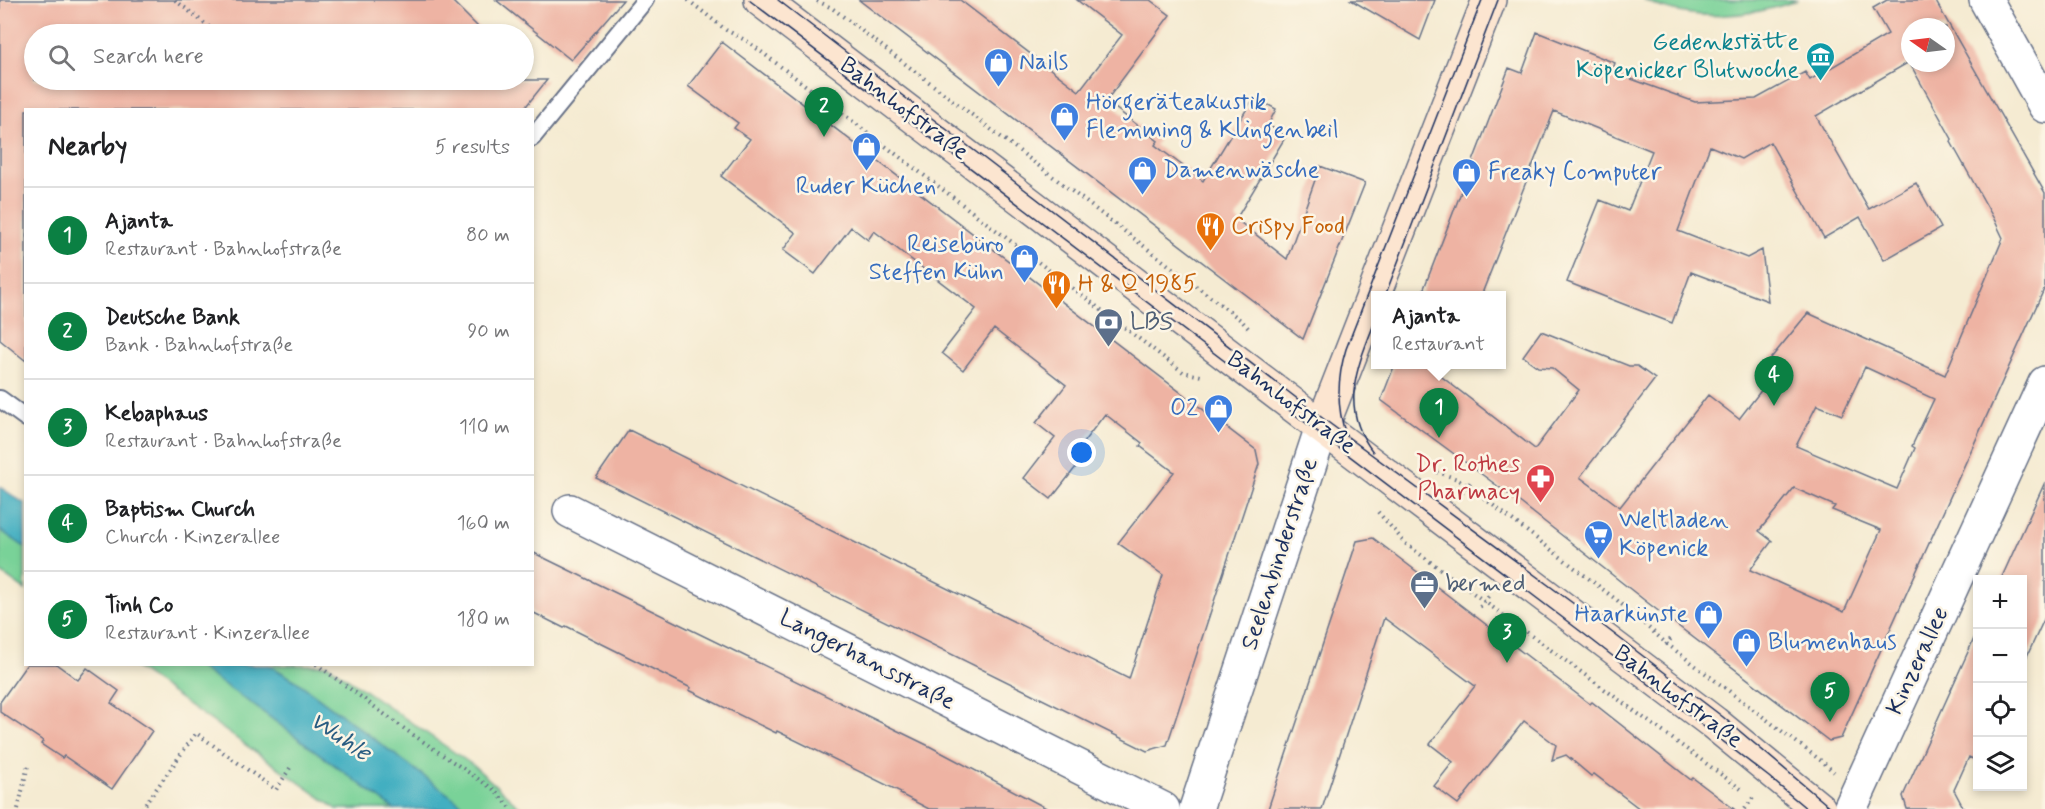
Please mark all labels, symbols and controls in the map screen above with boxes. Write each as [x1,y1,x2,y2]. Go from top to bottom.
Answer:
north arrow [1901,18,1955,72]
search box [24,24,534,90]
place label: Gedenkstätte Köpenicker Blutwoche [1576,27,1799,86]
museum icon: Gedenkstätte Köpenicker Blutwoche [1804,40,1836,82]
icon: search [45,41,78,74]
text: Search here [93,43,204,71]
shop icon: Nails [982,46,1014,88]
place label: Nails [1019,47,1068,78]
street label: Bahnhofstraße [833,50,975,168]
place label: Hörgeräteakustik Flemming & Klingenbeil [1086,87,1339,149]
pin: 2 [804,88,844,137]
shop icon: Hörgeräteakustik Flemming & Klingenbeil [1049,100,1081,142]
text: Nearby [48,130,127,164]
shop icon: Ruder Küchen [850,130,882,172]
text: 5 results [435,134,510,161]
shop icon: Damenwäsche [1126,154,1158,196]
place label: Damenwäsche [1163,155,1319,186]
shop icon: Freaky Computer [1451,156,1483,198]
place label: Freaky Computer [1488,157,1662,188]
place label: Ruder Küchen [796,171,936,202]
text: Ajanta [105,208,173,236]
restaurant icon: Crispy Food [1194,210,1226,252]
place label: Crispy Food [1231,211,1345,242]
text: 1 [63,222,72,249]
text: 80 m [466,222,510,249]
place label: Reisebüro Steffen Kühn [869,229,1004,288]
text: Restaurant · Bahnhofstraße [105,236,342,263]
shop icon: Reisebüro Steffen Kühn [1009,242,1041,284]
restaurant icon: H & Q 1985 [1041,268,1073,310]
place label: H & Q 1985 [1078,269,1197,300]
popup [1371,291,1506,369]
text: Ajanta [1392,303,1460,331]
text: Deutsche Bank [105,304,240,332]
bank icon: LBS [1093,306,1125,348]
place label: LBS [1130,307,1173,338]
text: 2 [63,318,72,345]
text: 90 m [467,318,510,345]
text: Restaurant [1392,331,1485,358]
text: Bank · Bahnhofstraße [105,332,293,359]
street label: Bahnhofstraße [1220,344,1362,462]
pin: 4 [1754,356,1794,406]
pin: 1 [1420,388,1458,438]
shop icon: O2 [1203,392,1235,434]
place label: O2 [1170,393,1198,424]
text: Kebaphaus [105,400,208,428]
text: 3 [63,414,72,441]
text: 110 m [459,414,510,441]
text: Restaurant · Bahnhofstraße [105,428,342,455]
your location [1067,438,1096,467]
place label: Dr. Rothes Pharmacy [1415,449,1520,508]
street label: Seelenbinderstraße [1234,454,1326,654]
pharmacy icon: Dr. Rothes Pharmacy [1525,462,1557,504]
text: Baptism Church [105,496,255,524]
place label: Weltladen Köpenick [1619,505,1729,564]
text: 4 [62,510,73,537]
text: 160 m [457,510,510,537]
supermarket icon: Weltladen Köpenick [1582,518,1614,560]
text: Church · Kinzerallee [105,524,280,551]
office icon: bermed [1408,568,1440,610]
place label: bermed [1445,569,1526,600]
map controls [1973,575,2027,791]
button: + [1973,575,2027,629]
text: Tinh Co [105,592,173,620]
shop icon: Haarkünste [1693,598,1725,640]
place label: Haarkünste [1575,599,1688,630]
street label: Langerhansstraße [773,602,960,720]
street label: Kinzerallee [1879,602,1957,720]
text: 5 [62,606,74,633]
text: 180 m [457,606,510,633]
pin: 3 [1488,614,1526,663]
text: Restaurant · Kinzerallee [105,620,310,647]
shop icon: Blumenhaus [1731,626,1763,668]
place label: Blumenhaus [1768,627,1897,658]
button: − [1973,629,2027,683]
street label: Bahnhofstraße [1607,638,1749,756]
pin: 5 [1810,672,1850,722]
button: locate [1973,683,2027,737]
water label: Wuhle [303,704,378,771]
button: layers [1973,737,2027,791]

